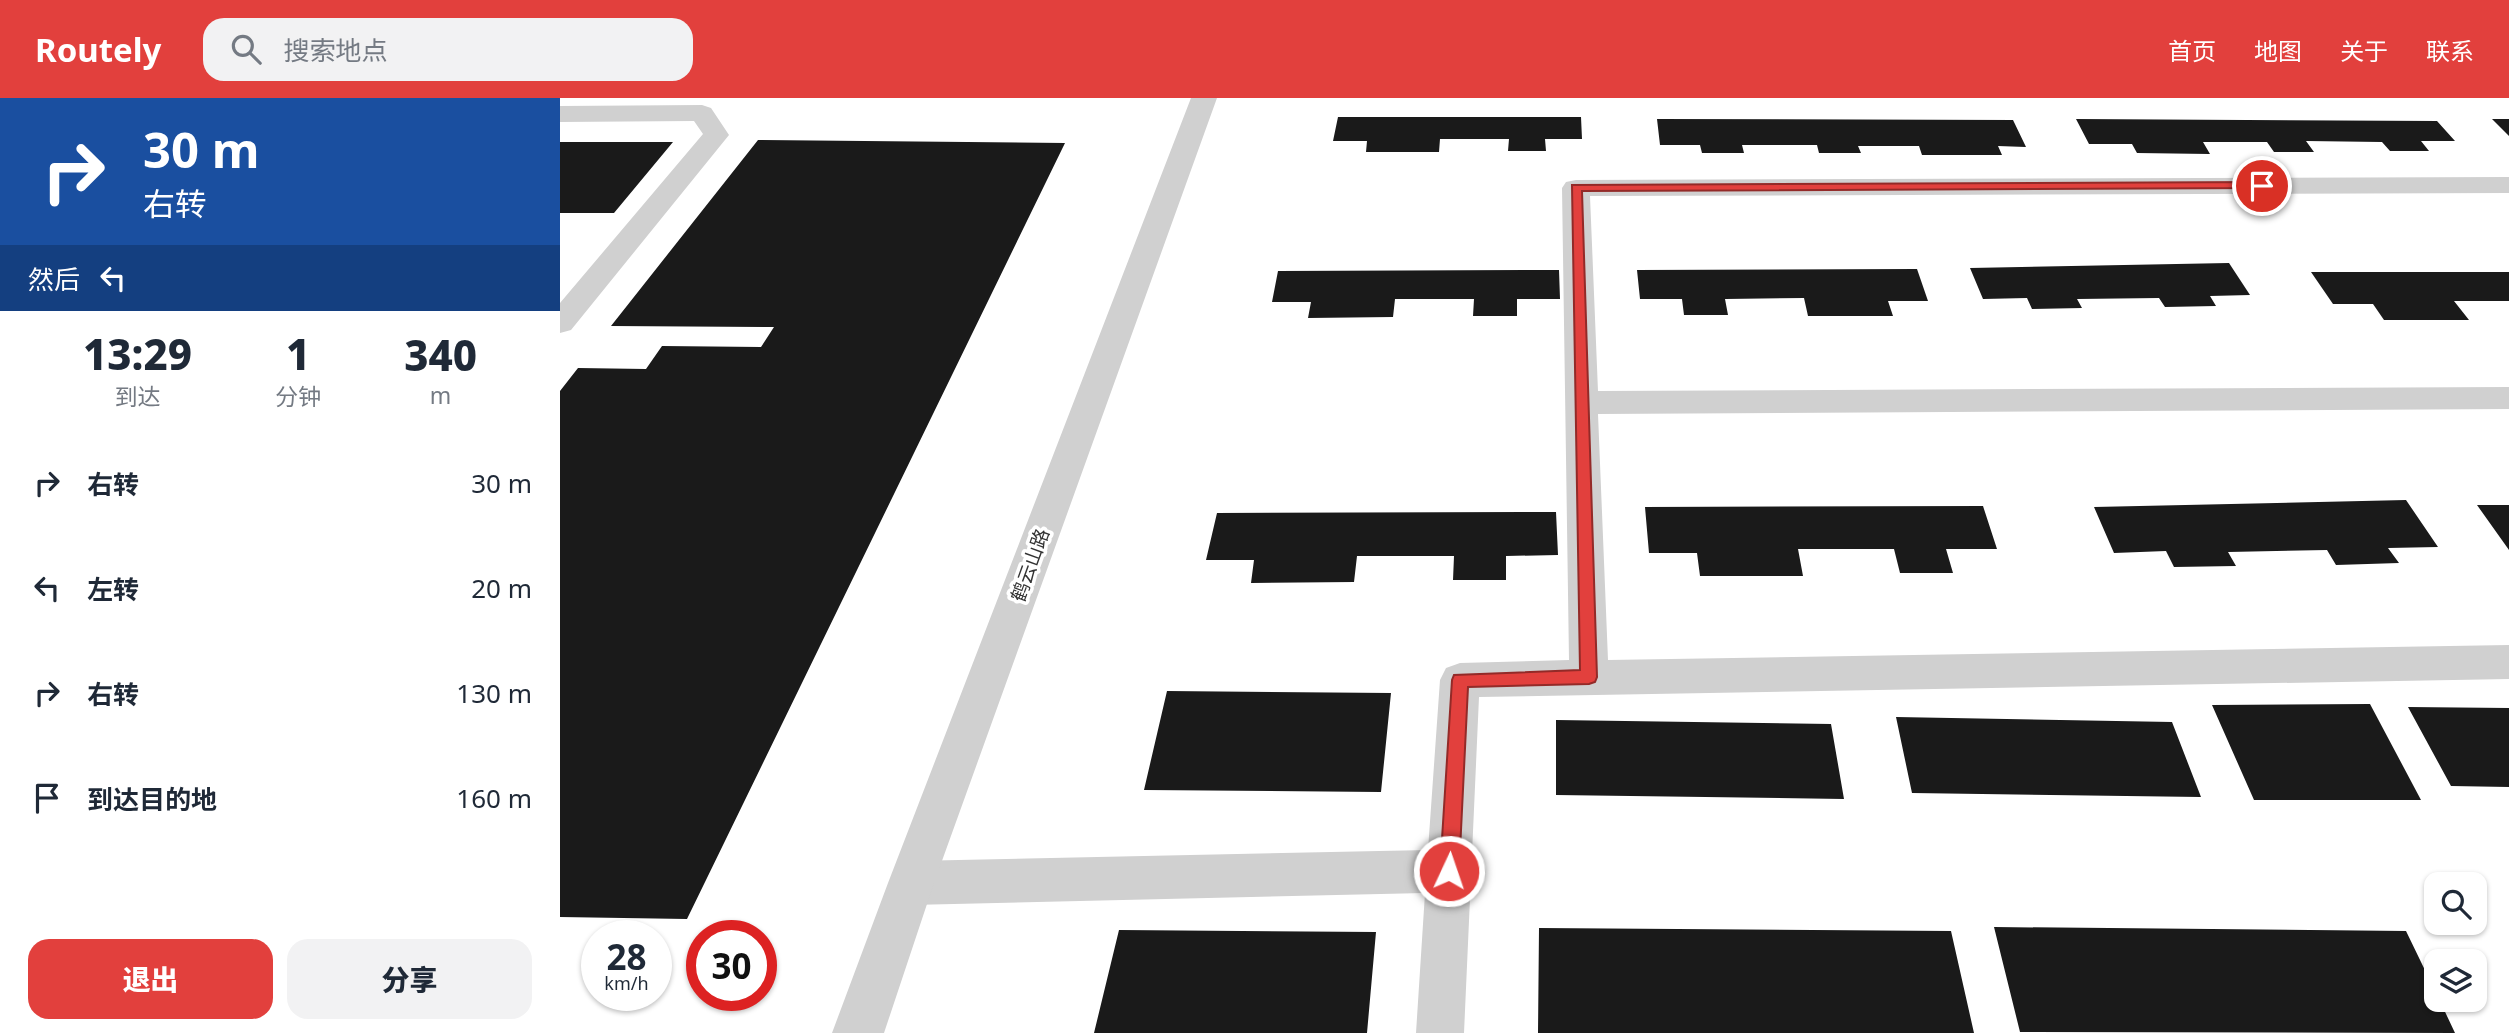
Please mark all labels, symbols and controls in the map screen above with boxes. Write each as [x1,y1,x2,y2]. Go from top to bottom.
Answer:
search box [203,18,693,81]
text: Routely [35,27,161,72]
icon: search [227,30,265,68]
text: 搜索地点 [283,32,387,68]
text: 首页 [2168,34,2216,67]
text: 地图 [2254,34,2302,67]
text: 关于 [2340,34,2388,67]
text: 联系 [2426,34,2474,67]
text: 30 m [143,116,260,182]
icon: right [28,126,119,217]
pin [2232,156,2292,216]
icon: arrive [2243,167,2281,205]
text: 右转 [143,182,207,225]
icon: left [94,259,132,297]
text: 然后 [28,261,80,297]
text: 13:29 [83,325,192,382]
text: 1 [286,325,310,382]
text: 340 [404,326,477,383]
text: m [430,379,451,411]
text: 到达 [115,380,161,412]
text: 分钟 [275,380,321,412]
icon: right [28,464,66,502]
text: 30 m [471,465,532,501]
text: 右转 [87,466,139,502]
street label: 鹤云山路 [1005,525,1055,605]
icon: left [28,569,66,607]
text: 20 m [471,570,532,606]
text: 左转 [87,571,139,607]
icon: right [28,674,66,712]
text: 130 m [456,675,532,711]
text: 右转 [87,676,139,712]
icon: arrive [28,779,66,817]
text: 160 m [456,780,532,816]
text: 到达目的地 [87,781,217,817]
position arrow [1412,834,1486,908]
map controls [2424,872,2487,1012]
button: search [2424,872,2487,935]
speed limit sign: 30 [686,920,777,1011]
text: 28 [606,933,647,980]
button: 退出 [28,939,273,1019]
button: 分享 [287,939,532,1019]
button: layers [2424,949,2487,1012]
text: km/h [604,971,649,995]

